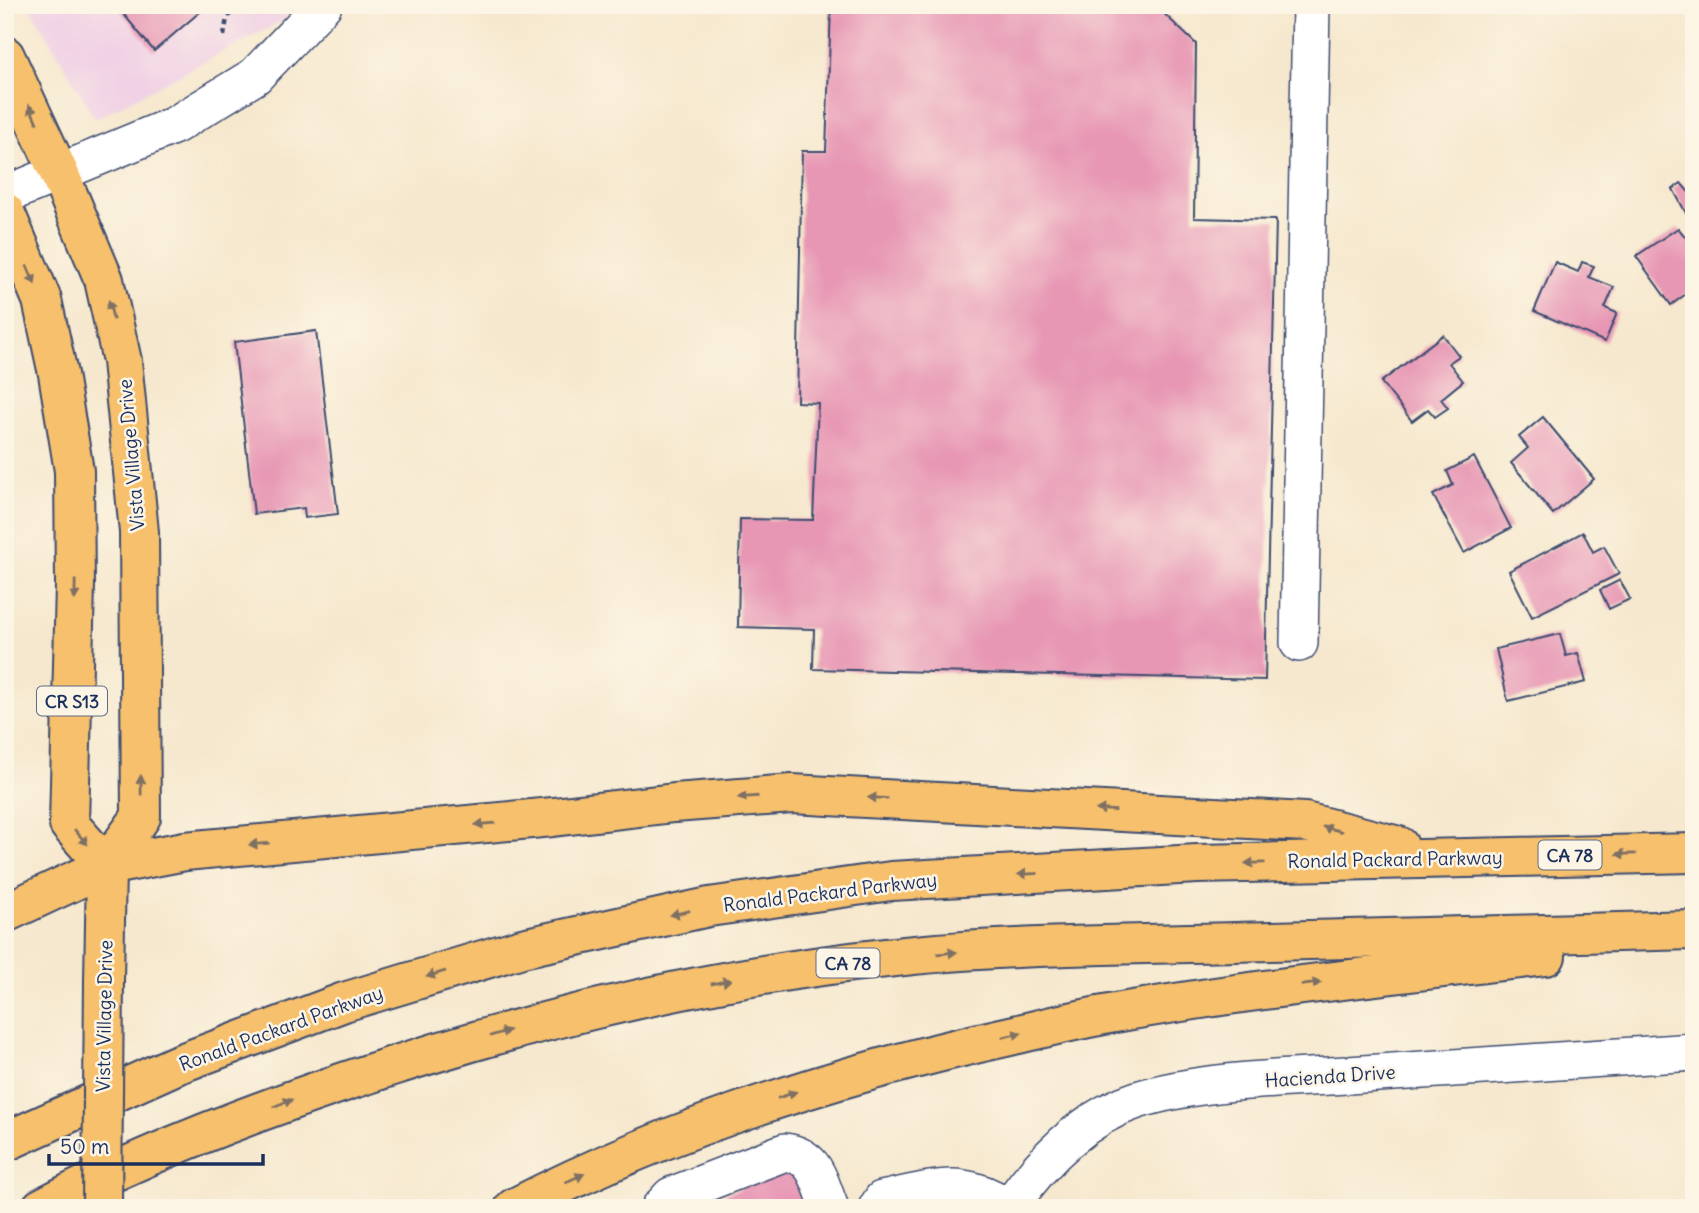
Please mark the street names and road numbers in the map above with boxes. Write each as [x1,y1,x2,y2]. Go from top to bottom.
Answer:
street label: Vista Village Drive [112,378,150,532]
road number: CR S13 [37,686,107,716]
road number: CA 78 [1538,840,1602,870]
street label: Ronald Packard Parkway [1287,845,1503,873]
street label: Ronald Packard Parkway [722,867,938,917]
street label: Vista Village Drive [91,940,117,1092]
road number: CA 78 [816,948,880,978]
street label: Ronald Packard Parkway [176,980,386,1076]
street label: Hacienda Drive [1264,1059,1396,1093]

